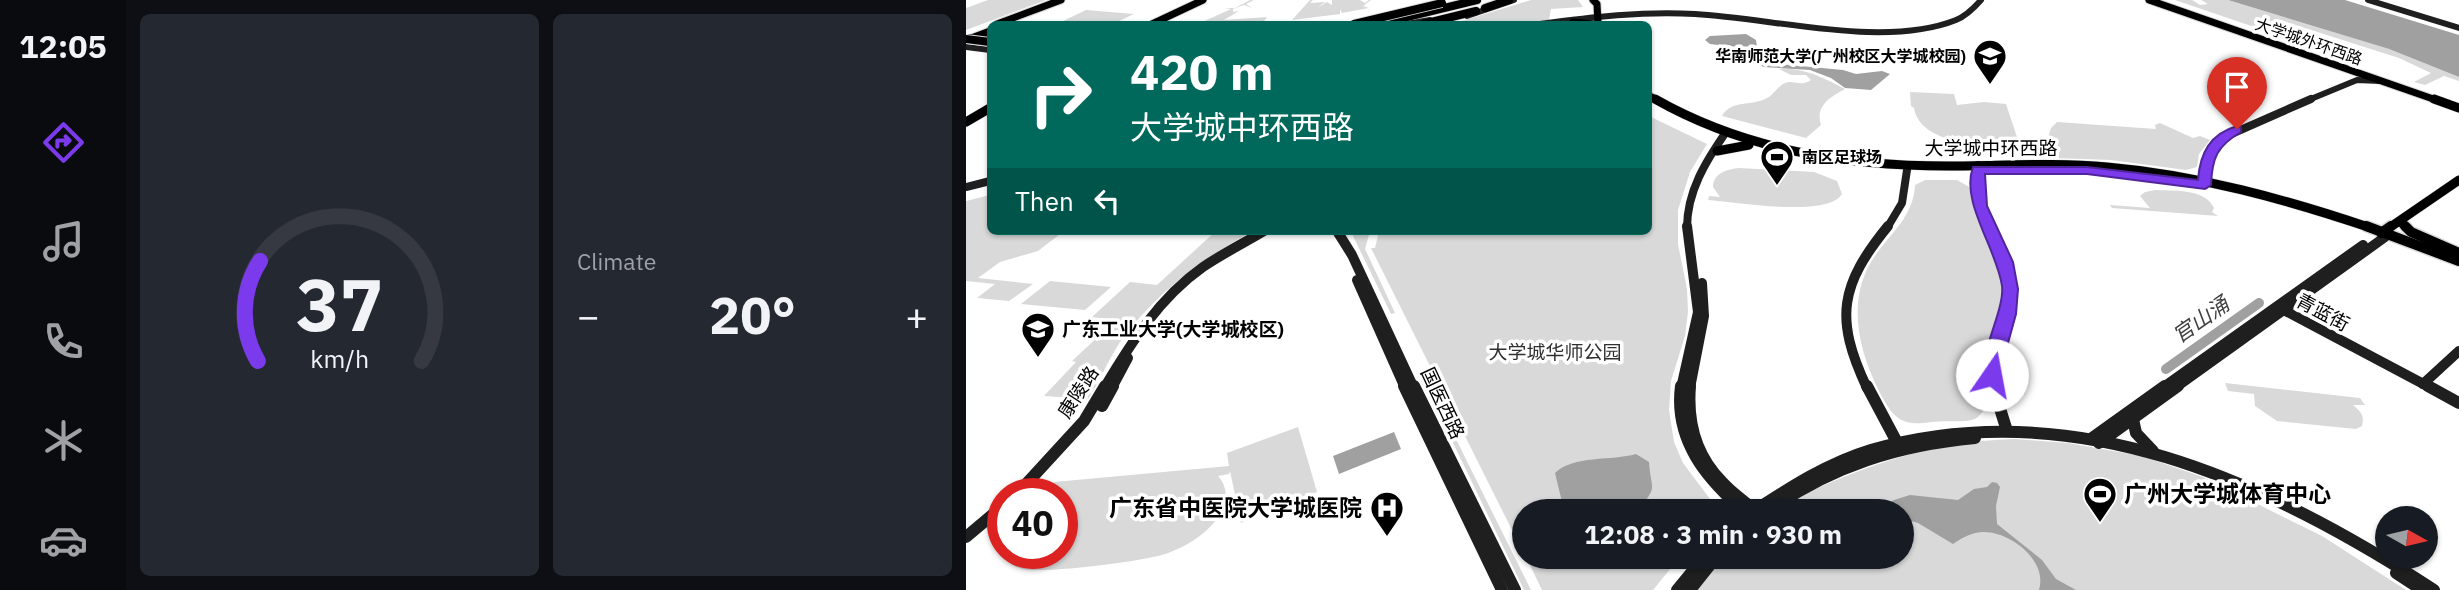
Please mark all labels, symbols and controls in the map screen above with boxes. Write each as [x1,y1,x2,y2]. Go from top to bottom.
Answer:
street label: 大学城外环西路 [2253,13,2365,69]
text: 12:05 [19,25,107,67]
school or university icon: 华南师范大学(广州校区大学城校园) [1971,37,2009,86]
text: 420 m [1130,40,1274,103]
place label: 华南师范大学(广州校区大学城校园) [1715,46,1966,66]
icon: right [1015,49,1106,140]
pin [2207,57,2267,129]
icon: arrive [2218,68,2256,106]
text: 大学城中环西路 [1130,106,1354,148]
icon: directions [39,118,88,167]
street label: 大学城中环西路 [1924,136,2058,160]
sports icon: 南区足球场 [1758,138,1796,187]
place label: 南区足球场 [1802,147,1882,167]
icon: left [1088,182,1126,220]
text: Then [1015,184,1074,218]
icon: music [39,217,88,266]
text: Climate [577,246,656,276]
text: 37 [296,256,383,351]
text: 20° [709,281,796,348]
water label: 官山涌 [2167,288,2236,349]
street label: 青蓝街 [2292,288,2354,336]
text: − [577,291,600,340]
text: + [905,291,928,340]
school or university icon: 广东工业大学(大学城校区) [1019,310,1057,359]
icon: phone [39,317,88,366]
place label: 广东工业大学(大学城校区) [1062,317,1284,341]
position arrow [1955,338,2029,412]
park label: 大学城华师公园 [1488,340,1622,364]
text: km/h [310,342,369,375]
street label: 康陵路 [1052,362,1104,422]
street label: 国医西路 [1416,363,1470,443]
icon: climate [39,416,88,465]
sports icon: 广州大学城体育中心 [2081,475,2119,524]
speed limit sign: 40 [987,478,1078,569]
place label: 广州大学城体育中心 [2124,478,2331,508]
hospital icon: 广东省中医院大学城医院 [1368,489,1406,538]
place label: 广东省中医院大学城医院 [1109,492,1362,522]
north arrow [2375,506,2438,569]
map controls [2375,506,2438,569]
icon: car [39,516,88,565]
text: 12:08 · 3 min · 930 m [1584,517,1842,551]

